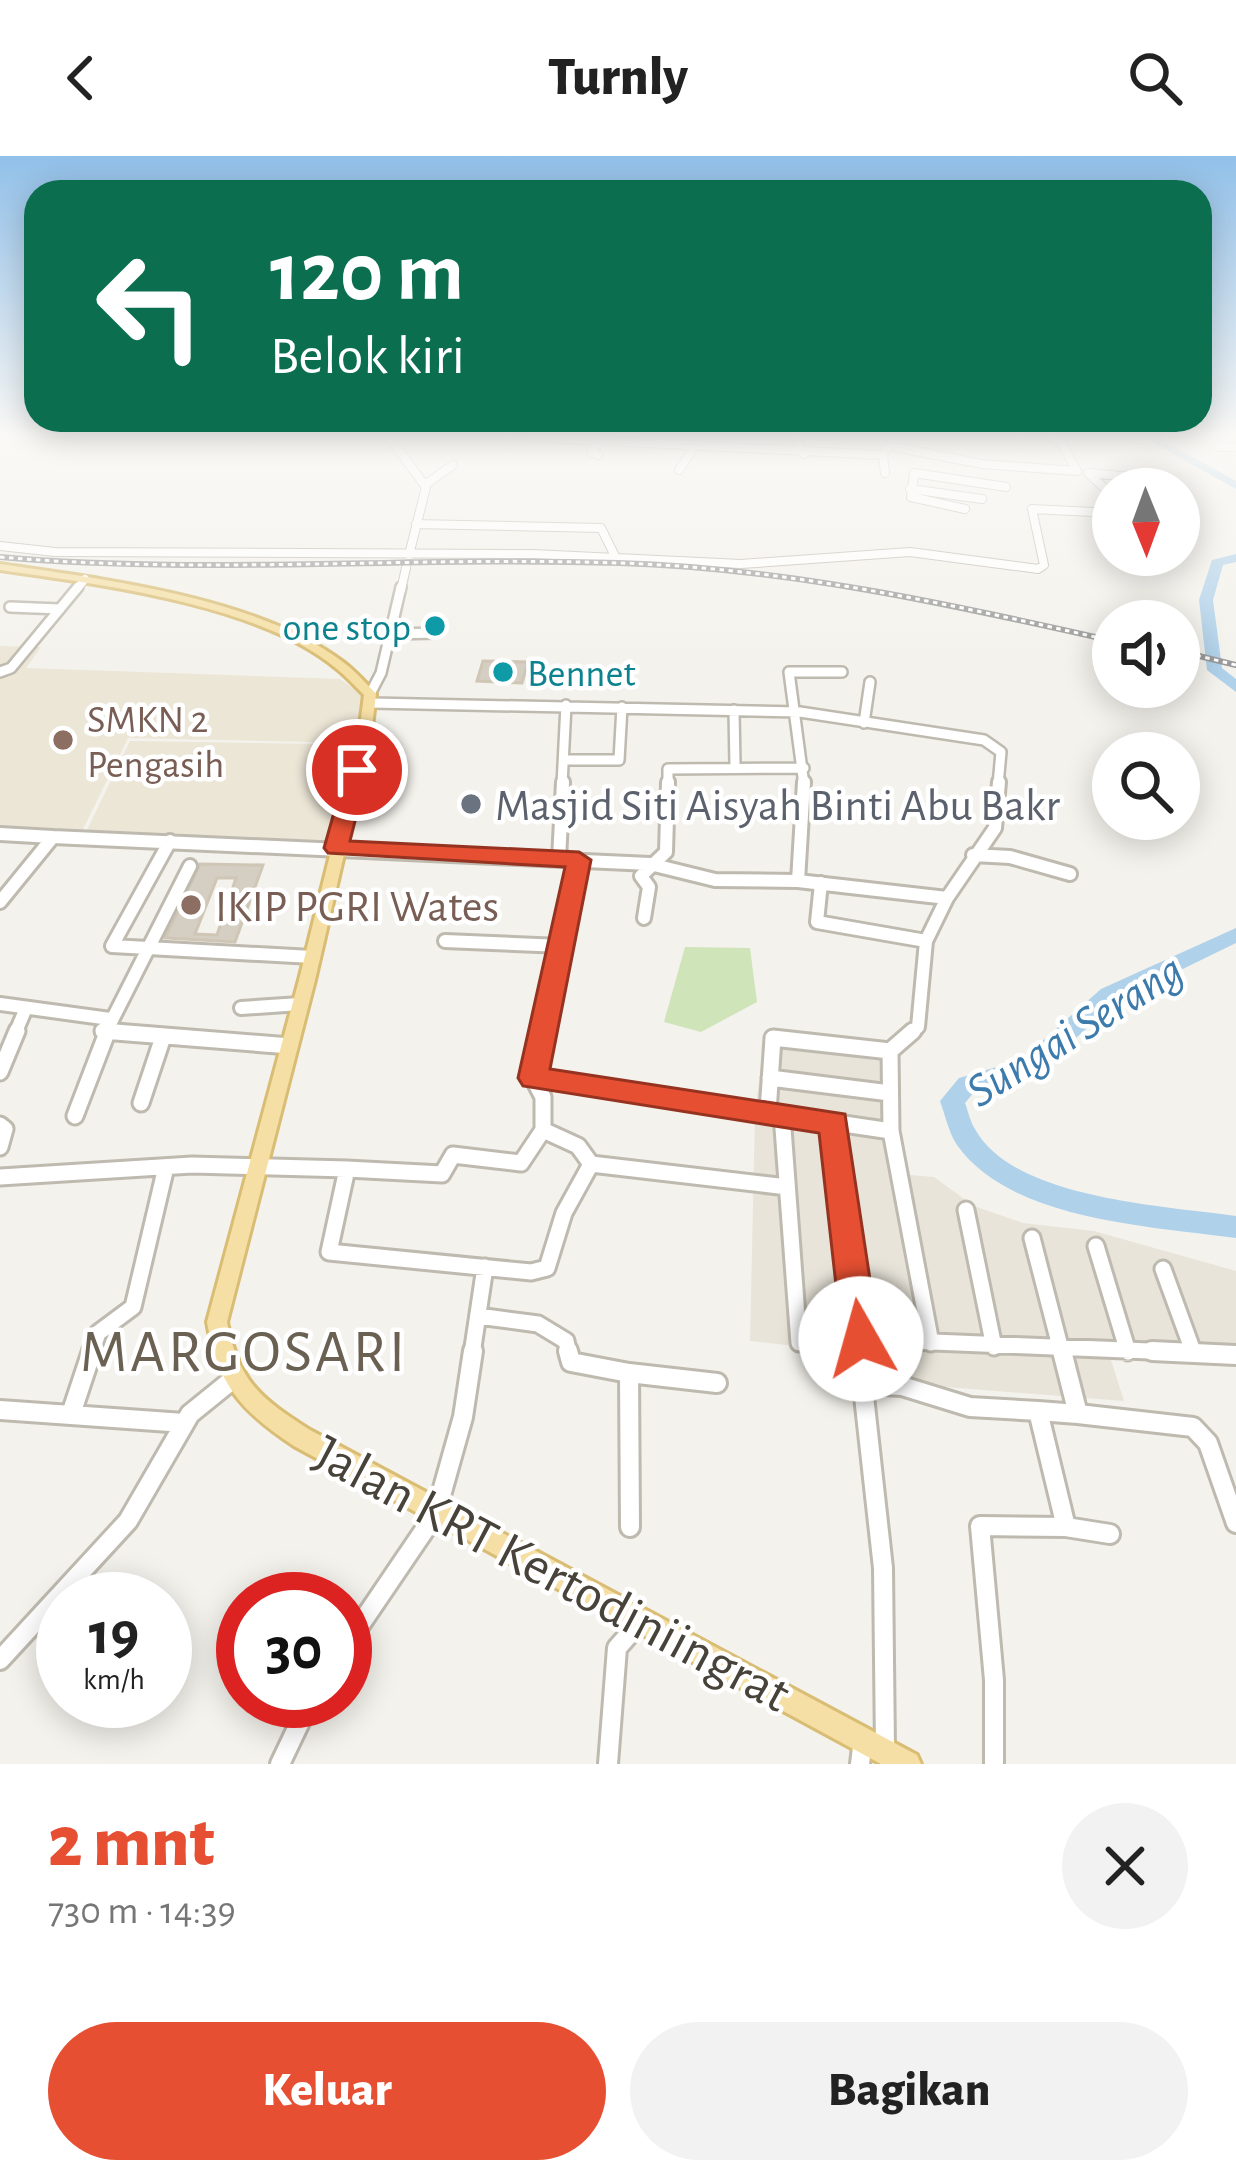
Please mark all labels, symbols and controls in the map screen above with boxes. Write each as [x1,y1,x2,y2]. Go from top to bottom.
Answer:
icon: back [48,45,114,111]
icon: search [1122,45,1188,111]
text: Turnly [548,51,688,105]
icon: left [72,228,228,384]
text: 120 m [270,232,464,316]
text: Belok kiri [270,330,465,384]
north arrow [1092,468,1200,576]
map controls [1092,468,1200,840]
button: sound [1092,600,1200,708]
place label: one stop [282,609,411,648]
marker: one stop [422,613,448,639]
place label: Bennet [527,655,636,694]
marker: Bennet [490,659,516,685]
place label: SMKN 2 Pengasih [87,701,224,785]
pin [306,719,408,821]
marker: SMKN 2 Pengasih [50,727,76,753]
button: search [1092,732,1200,840]
icon: arrive [324,737,390,803]
place label: Masjid Siti Aisyah Binti Abu Bakr [495,784,1060,829]
marker: Masjid Siti Aisyah Binti Abu Bakr [458,791,484,817]
place label: IKIP PGRI Wates [215,885,499,930]
marker: IKIP PGRI Wates [178,892,204,918]
water label: Sungai Serang [959,946,1192,1117]
position arrow [798,1276,924,1402]
district label: MARGOSARI [80,1323,408,1383]
street label: Jalan KRT Kertodiniingrat [305,1426,798,1723]
speed limit sign: 30 [216,1572,372,1728]
text: 19 [89,1605,139,1665]
text: km/h [83,1665,145,1695]
button: close [1062,1803,1188,1929]
text: 2 mnt [48,1807,215,1879]
text: 730 m · 14:39 [48,1892,236,1931]
button: Keluar [48,2022,606,2160]
button: Bagikan [630,2022,1188,2160]

